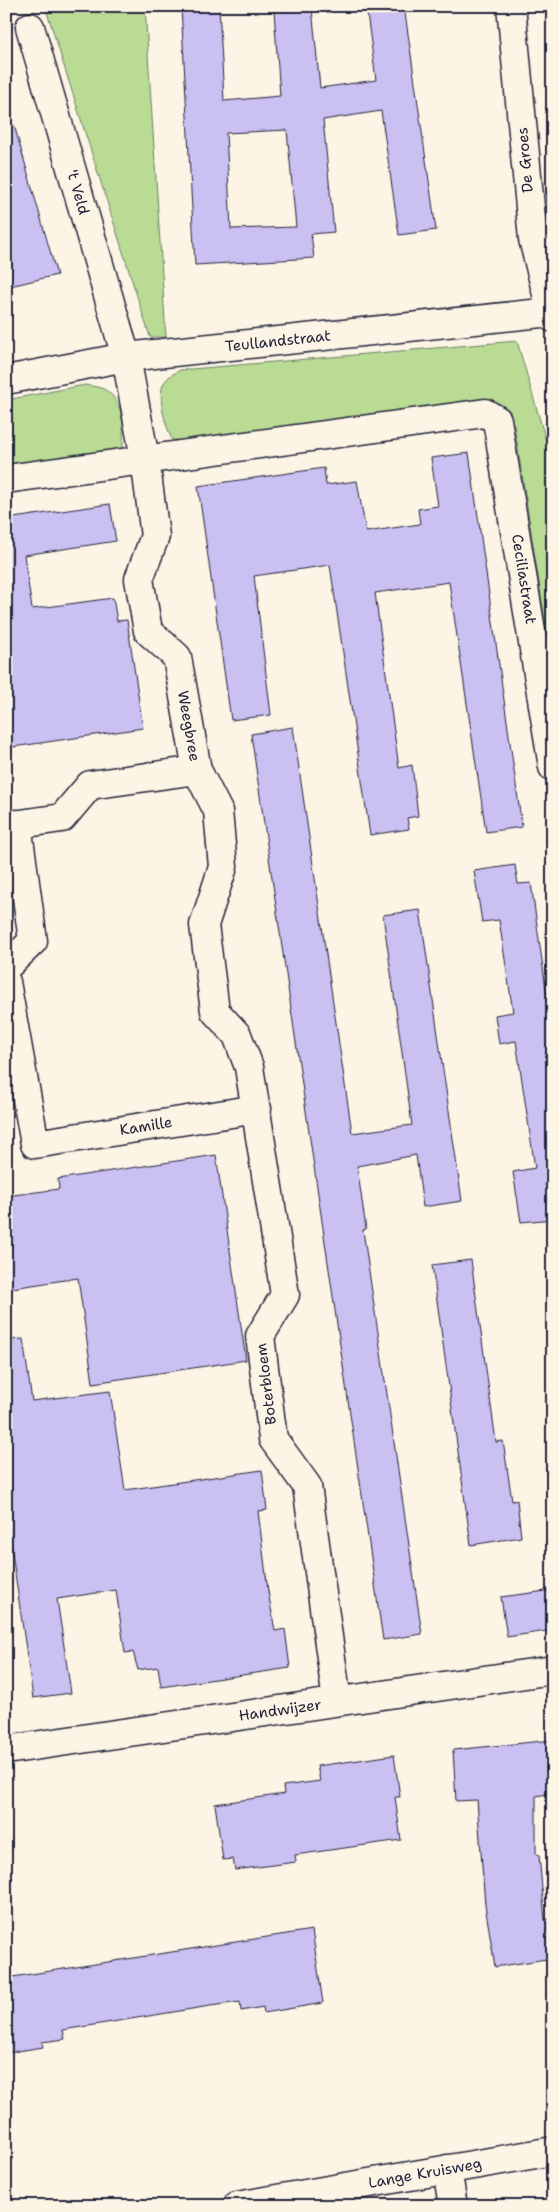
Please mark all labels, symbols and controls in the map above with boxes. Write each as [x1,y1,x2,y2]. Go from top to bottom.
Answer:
street label: De Groes [512,126,538,194]
street label: 't Veld [62,167,94,217]
street label: Teullandstraat [224,326,332,356]
street label: Ceciliastraat [507,533,541,625]
street label: Weegbree [173,689,205,763]
street label: Kamille [118,1112,174,1140]
street label: Boterbloem [251,1342,281,1426]
street label: Handwijzer [237,1694,323,1726]
street label: Lange Kruisweg [367,2153,483,2193]

